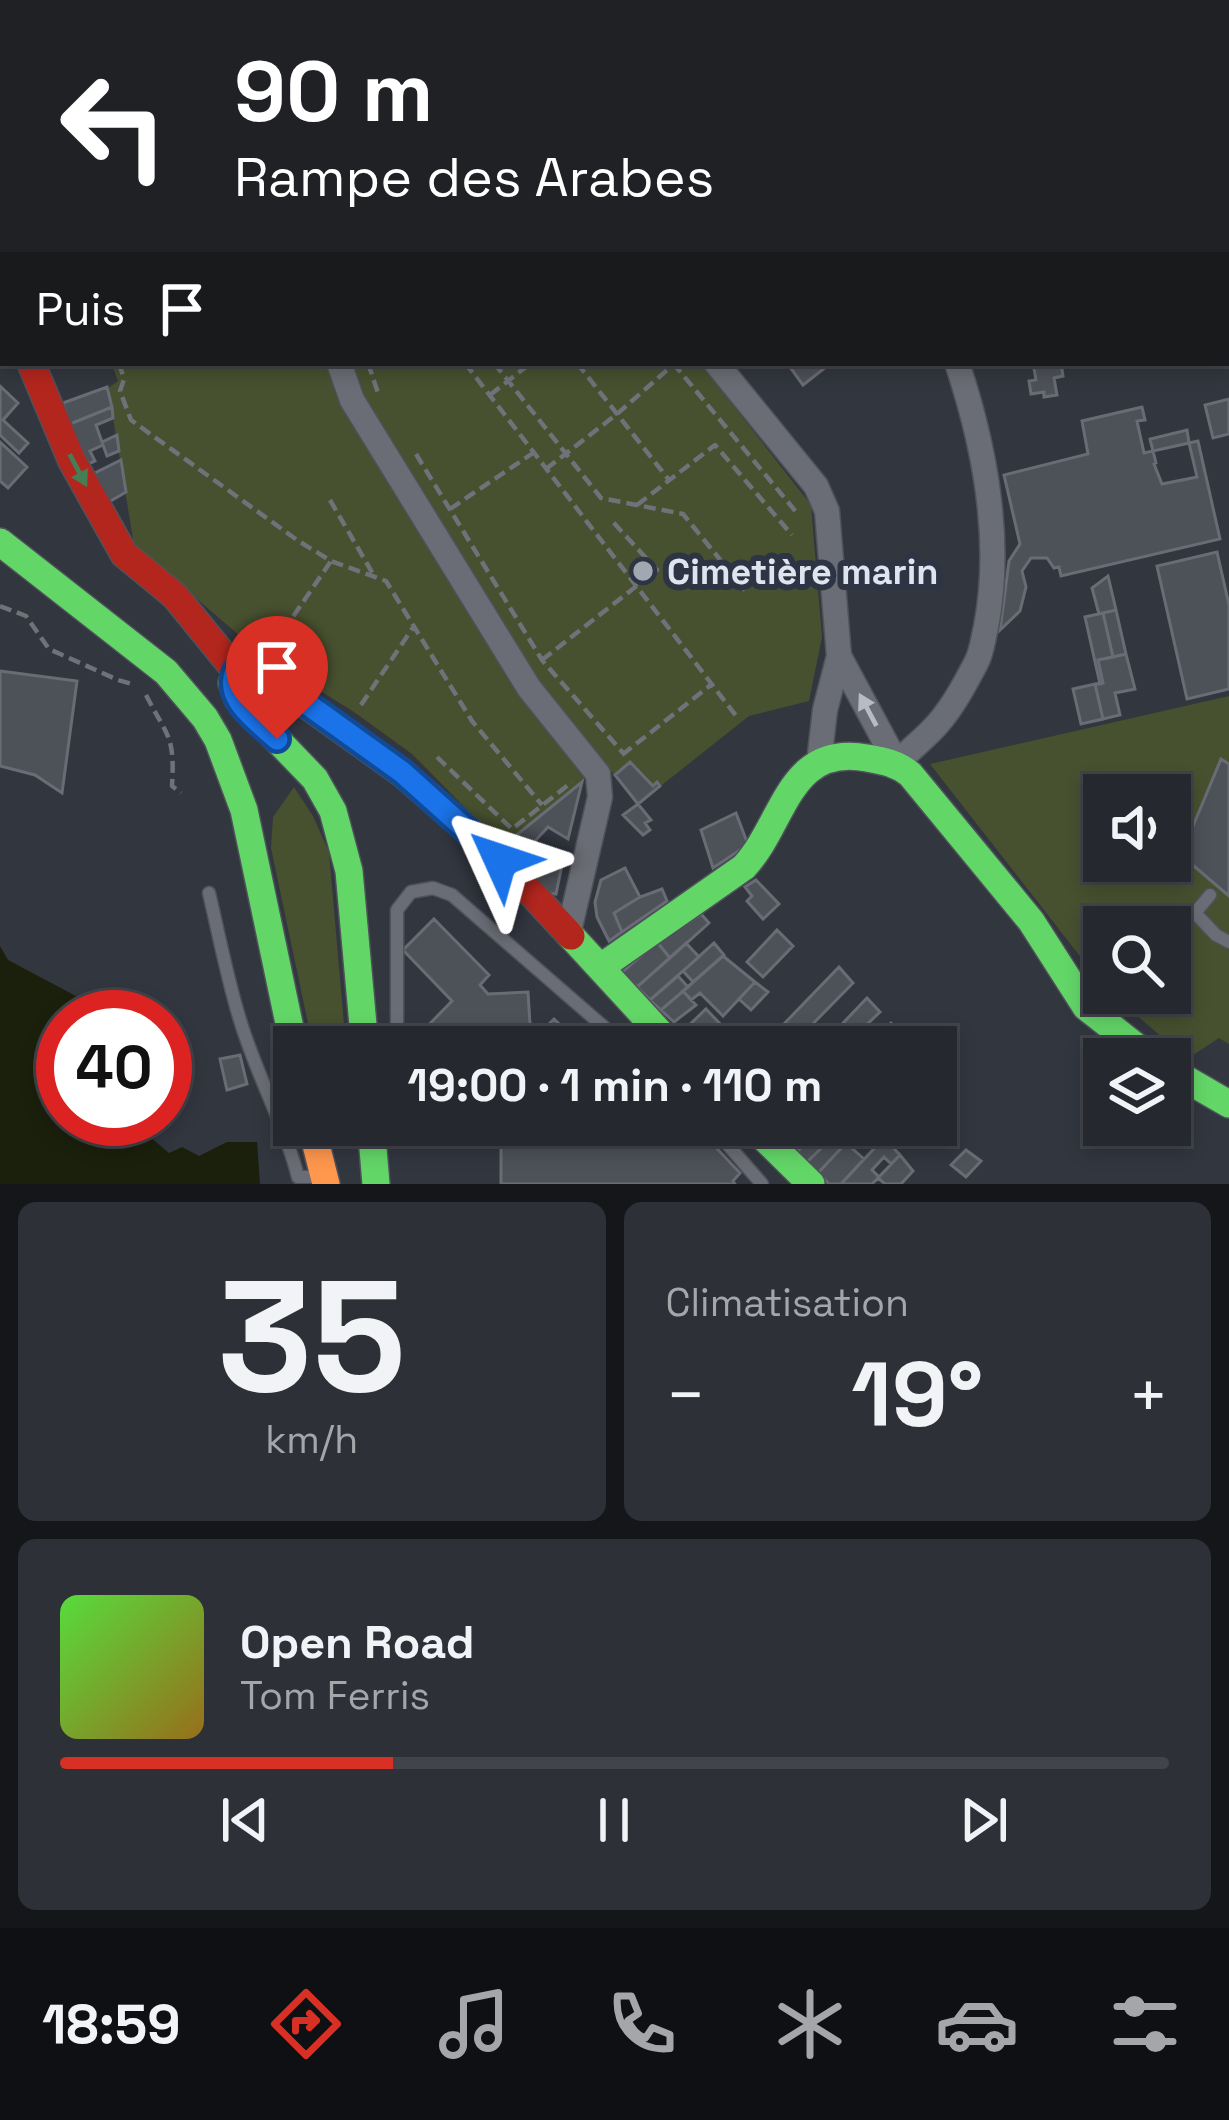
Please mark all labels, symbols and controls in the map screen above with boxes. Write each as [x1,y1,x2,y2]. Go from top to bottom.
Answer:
text: 90 m [234,38,433,146]
icon: left [36,48,192,204]
text: Rampe des Arabes [234,143,714,212]
icon: arrive [149,276,215,342]
text: Puis [36,281,125,338]
one-way arrow [67,453,88,488]
place label: Cimetière marin [667,549,939,595]
marker: Cimetière marin [630,558,656,584]
pin [226,616,328,739]
icon: arrive [244,634,310,700]
one-way arrow [858,693,879,728]
map controls [1083,774,1191,1146]
button: sound [1083,774,1191,882]
position arrow [437,797,563,923]
button: search [1083,906,1191,1014]
speed limit sign: 40 [36,990,192,1146]
button: layers [1083,1038,1191,1146]
text: 19:00 · 1 min · 110 m [408,1057,822,1114]
text: 35 [218,1237,406,1437]
text: Climatisation [666,1278,909,1327]
text: 19° [851,1337,983,1452]
text: − [666,1353,706,1437]
text: + [1128,1353,1169,1437]
text: km/h [265,1415,358,1464]
text: Open Road [240,1614,475,1671]
text: Tom Ferris [240,1671,430,1720]
icon: previous [212,1787,278,1853]
icon: pause [581,1787,647,1853]
icon: next [951,1787,1017,1853]
icon: directions [264,1982,348,2066]
icon: music [432,1982,516,2066]
icon: phone [600,1982,684,2066]
icon: climate [768,1982,852,2066]
icon: car [935,1982,1019,2066]
icon: filters [1103,1982,1187,2066]
text: 18:59 [42,1990,181,2059]

